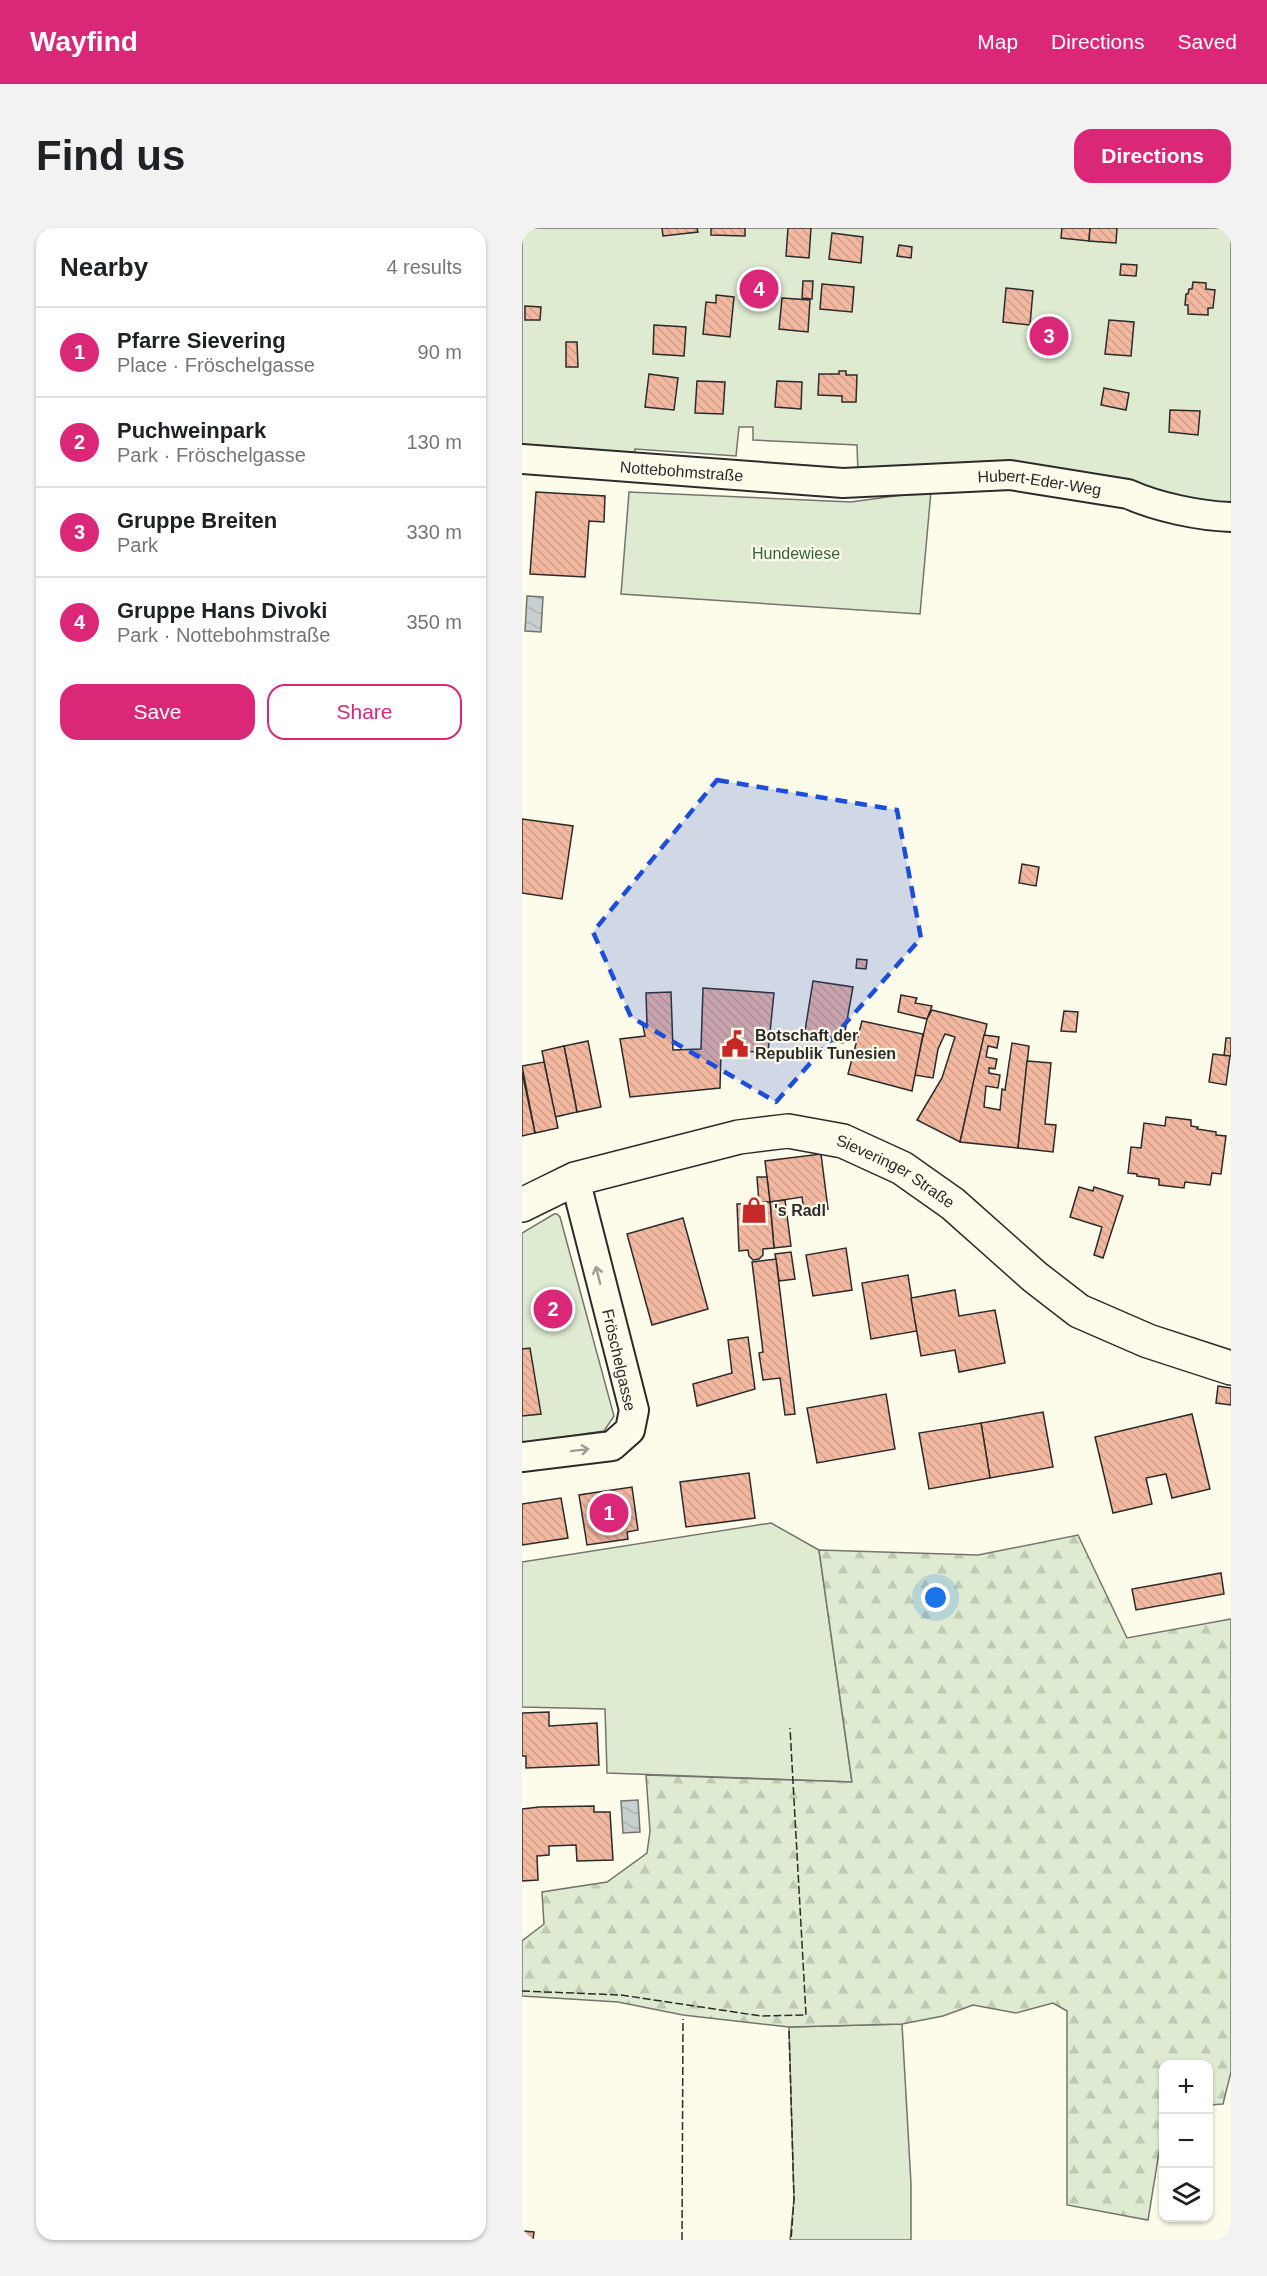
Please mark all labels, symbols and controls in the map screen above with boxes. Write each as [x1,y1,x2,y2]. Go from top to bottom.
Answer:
text: Wayfind [30,26,138,57]
text: Map [977,30,1018,53]
text: Directions [1051,30,1144,53]
text: Saved [1177,30,1237,53]
button: Directions [1074,129,1231,183]
text: Find us [36,132,185,179]
text: Nearby [60,252,148,282]
text: 4 results [386,256,462,278]
pin: 4 [740,266,778,312]
pin: 3 [1030,314,1068,358]
text: Pfarre Sievering [117,328,286,353]
text: 1 [74,341,85,363]
text: 90 m [418,341,462,363]
text: Place · Fröschelgasse [117,354,315,376]
text: Puchweinpark [117,418,266,443]
text: 2 [74,431,85,453]
text: 130 m [406,431,462,453]
text: Park · Fröschelgasse [117,444,306,466]
street label: Nottebohmstraße [619,458,744,484]
street label: Hubert-Eder-Weg [977,466,1103,498]
text: Gruppe Breiten [117,508,277,533]
text: 3 [74,521,85,543]
text: 330 m [406,521,462,543]
text: Park [117,534,158,556]
park label: Hundewiese [752,545,840,562]
text: Gruppe Hans Divoki [117,598,327,623]
text: 4 [74,611,85,633]
text: 350 m [406,611,462,633]
text: Park · Nottebohmstraße [117,624,330,646]
button: Save [60,684,255,740]
button: Share [267,684,462,740]
place label: Botschaft der Republik Tunesien [755,1027,896,1062]
public building icon: Botschaft der Republik Tunesien [720,1029,750,1059]
street label: Sieveringer Straße [835,1132,958,1211]
shop icon: 's Radl [739,1195,769,1225]
place label: 's Radl [774,1202,826,1219]
one-way arrow [592,1265,604,1284]
pin: 2 [534,1286,573,1332]
street label: Fröschelgasse [599,1307,639,1413]
one-way arrow [570,1444,589,1455]
pin: 1 [590,1490,628,1536]
your location [921,1583,950,1612]
map controls [1159,2060,1213,2222]
button: + [1159,2060,1213,2114]
button: − [1159,2114,1213,2168]
button: layers [1159,2168,1213,2222]

